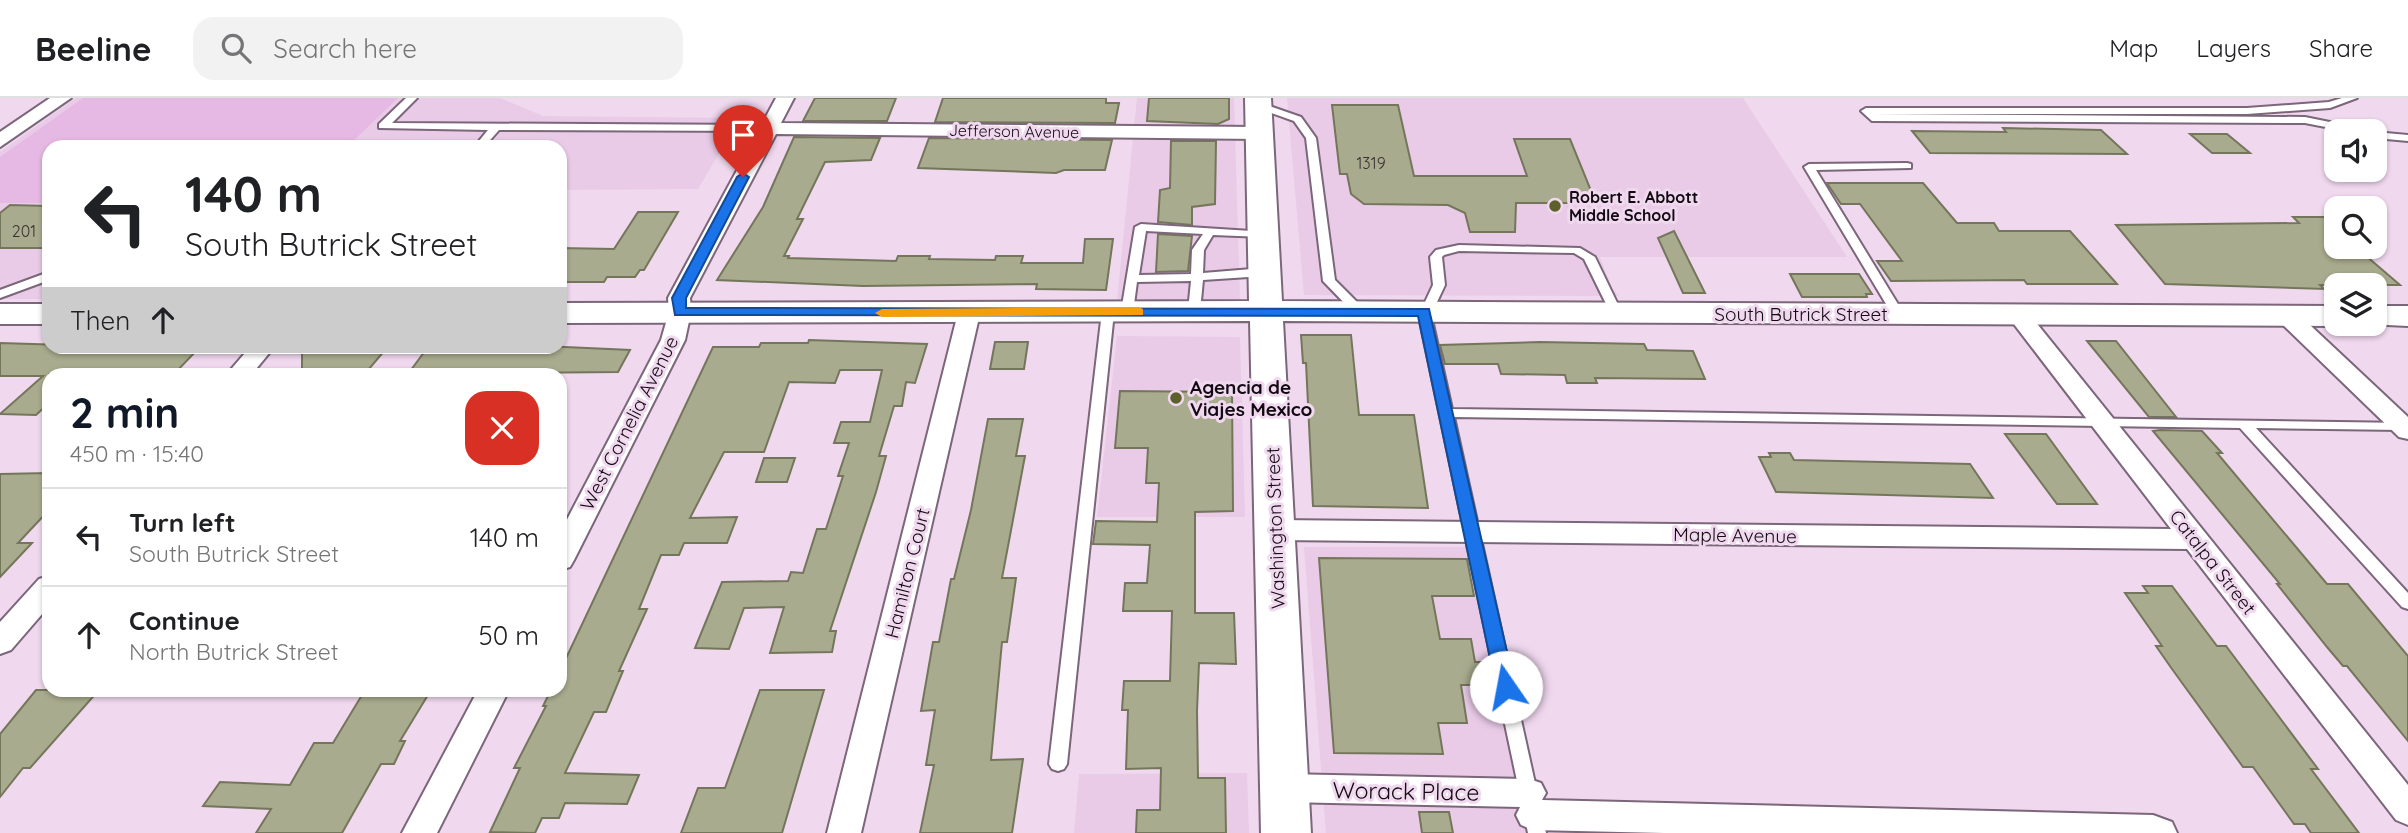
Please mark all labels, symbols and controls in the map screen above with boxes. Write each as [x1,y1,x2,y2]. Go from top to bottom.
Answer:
search box [193,17,683,80]
text: Beeline [35,28,151,69]
icon: search [217,29,255,67]
text: Search here [273,32,417,65]
text: Map [2109,33,2158,63]
text: Layers [2196,33,2271,63]
text: Share [2309,33,2373,63]
pin [713,105,773,177]
icon: arrive [724,116,762,154]
map controls [2324,119,2387,336]
button: sound [2324,119,2387,182]
street label: Jefferson Avenue [949,120,1079,142]
house number: 1319 [1356,153,1386,173]
text: 140 m [185,163,322,224]
icon: left [70,168,161,259]
place label: Robert E. Abbott Middle School [1569,187,1698,225]
button: search [2324,196,2387,259]
marker: Robert E. Abbott Middle School [1547,198,1563,214]
house number: 201 [12,221,36,241]
text: South Butrick Street [185,224,477,264]
button: layers [2324,273,2387,336]
icon: ahead [144,301,182,339]
street label: South Butrick Street [1714,302,1888,326]
text: Then [70,304,130,337]
street label: West Cornelia Avenue [575,332,683,514]
place label: Agencia de Viajes Mexico [1190,375,1313,421]
text: 2 min [70,386,179,439]
marker: Agencia de Viajes Mexico [1168,390,1184,406]
button: close [465,391,539,465]
text: 450 m · 15:40 [70,439,204,468]
street label: Washington Street [1260,447,1290,609]
street label: Hamilton Court [879,505,935,641]
street label: Catalpa Street [2165,505,2261,619]
text: Turn left [129,506,236,539]
icon: left [70,518,108,556]
text: 140 m [470,521,539,554]
street label: Maple Avenue [1673,522,1797,548]
text: South Butrick Street [129,539,339,568]
text: Continue [129,604,240,637]
icon: ahead [70,616,108,654]
text: 50 m [479,619,539,652]
text: North Butrick Street [129,637,339,666]
position arrow [1469,650,1543,724]
street label: Worack Place [1332,775,1480,807]

